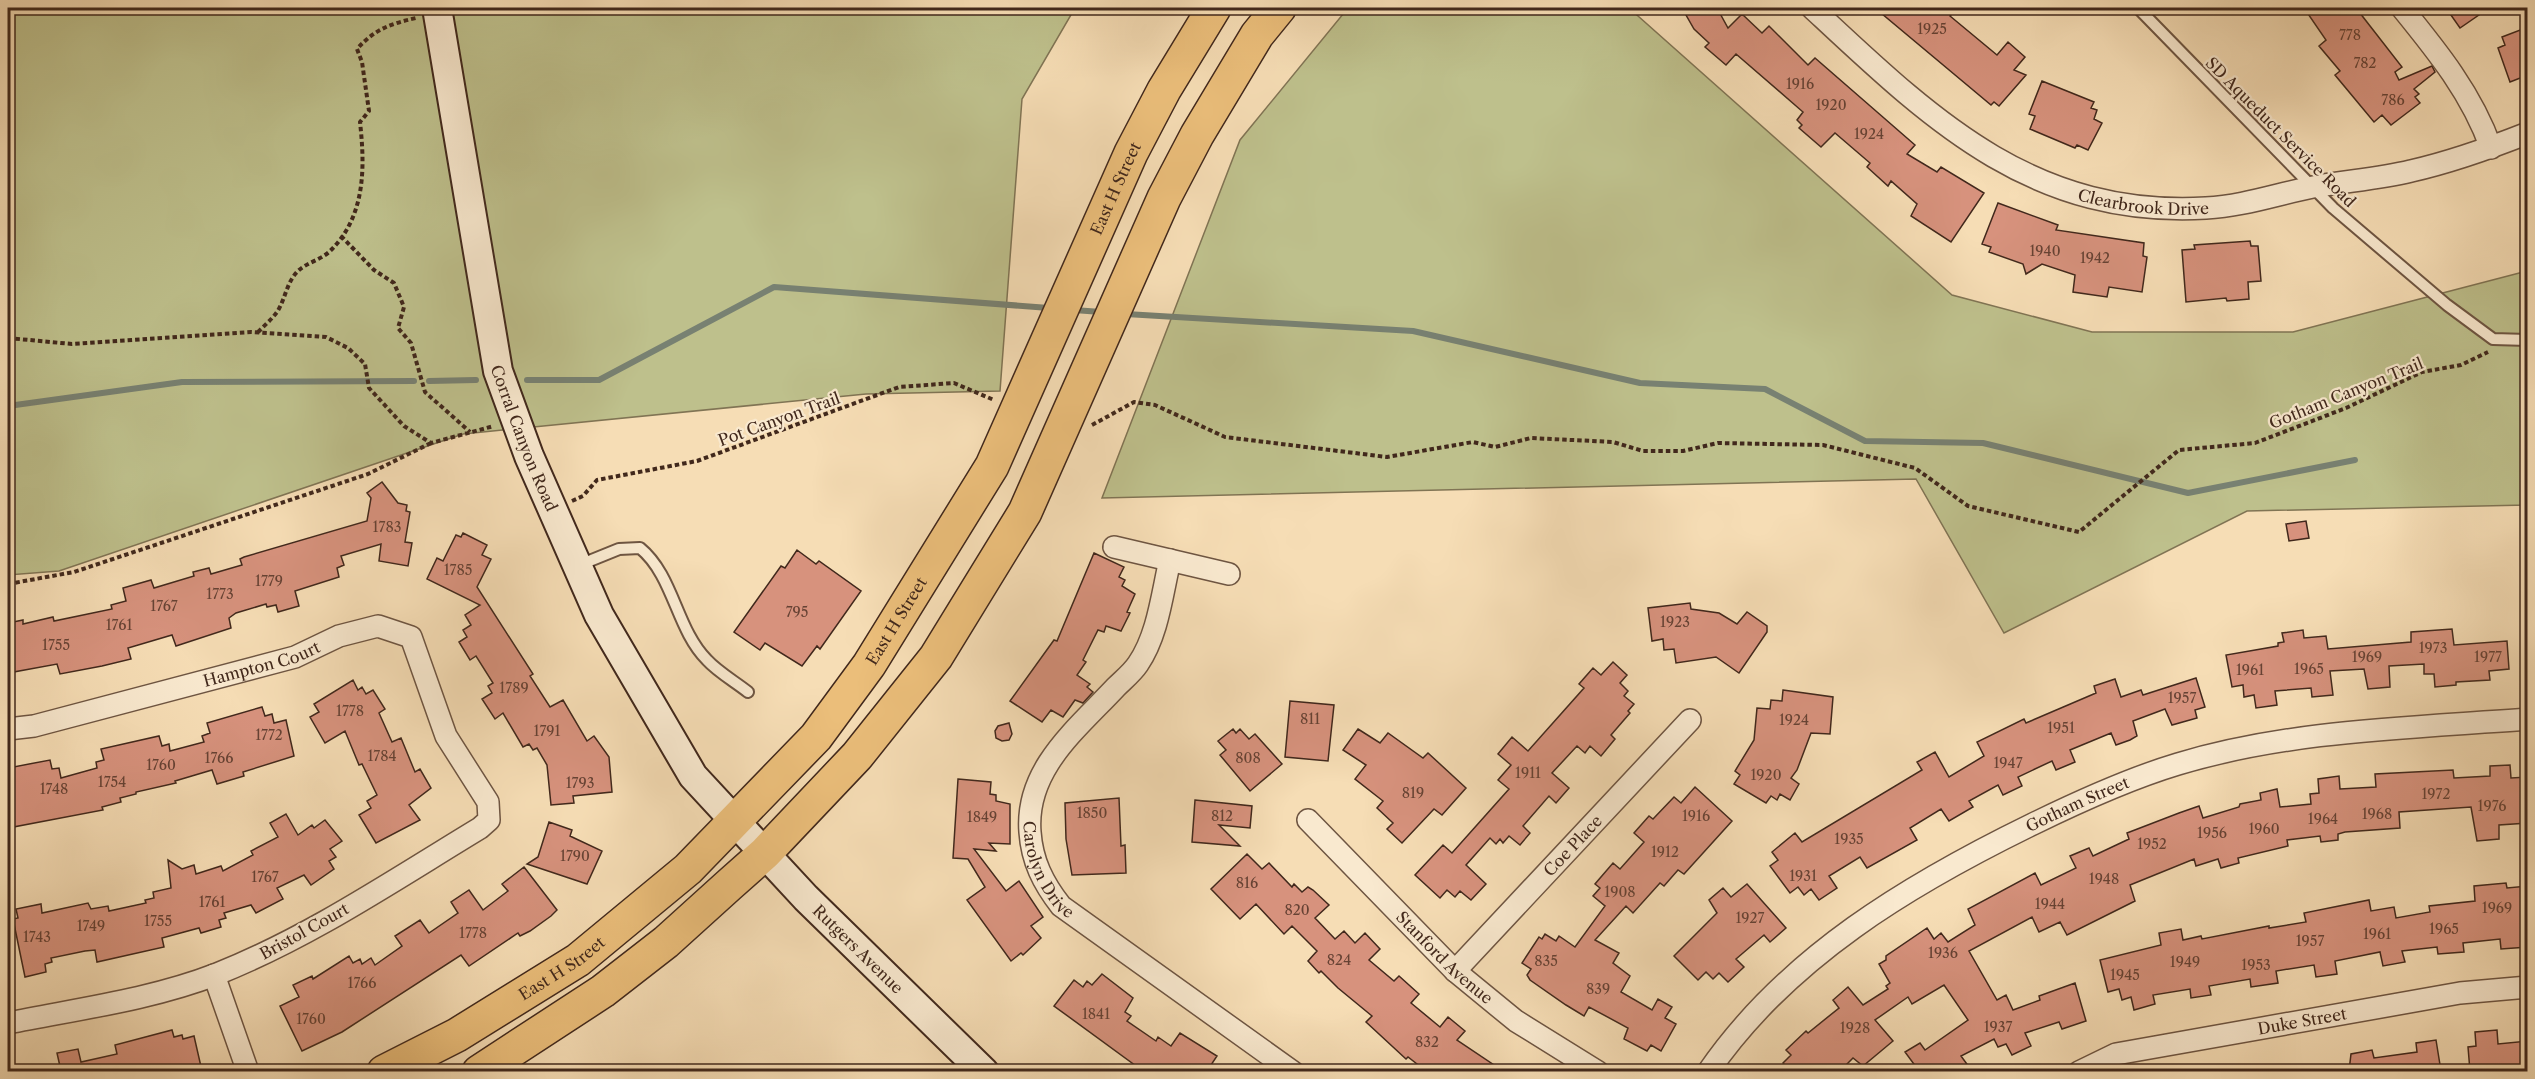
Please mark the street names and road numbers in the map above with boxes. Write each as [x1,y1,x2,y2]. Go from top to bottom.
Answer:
street label: SD Aqueduct Service Road [2202,53,2360,211]
street label: East H Street [1086,138,1145,238]
street label: Clearbrook Drive [2076,184,2209,219]
street label: Gotham Canyon Trail [2266,353,2426,433]
street label: Corral Canyon Road [487,362,562,514]
street label: Pot Canyon Trail [715,388,843,450]
street label: East H Street [862,573,931,669]
street label: Hampton Court [201,636,323,691]
street label: Gotham Street [2022,772,2132,836]
street label: Coe Place [1539,811,1606,880]
street label: Carolyn Drive [1020,820,1078,922]
street label: Bristol Court [256,898,352,964]
street label: Rutgers Avenue [809,900,908,998]
street label: Stanford Avenue [1392,907,1497,1008]
street label: East H Street [515,932,609,1004]
street label: Duke Street [2256,1003,2348,1039]

